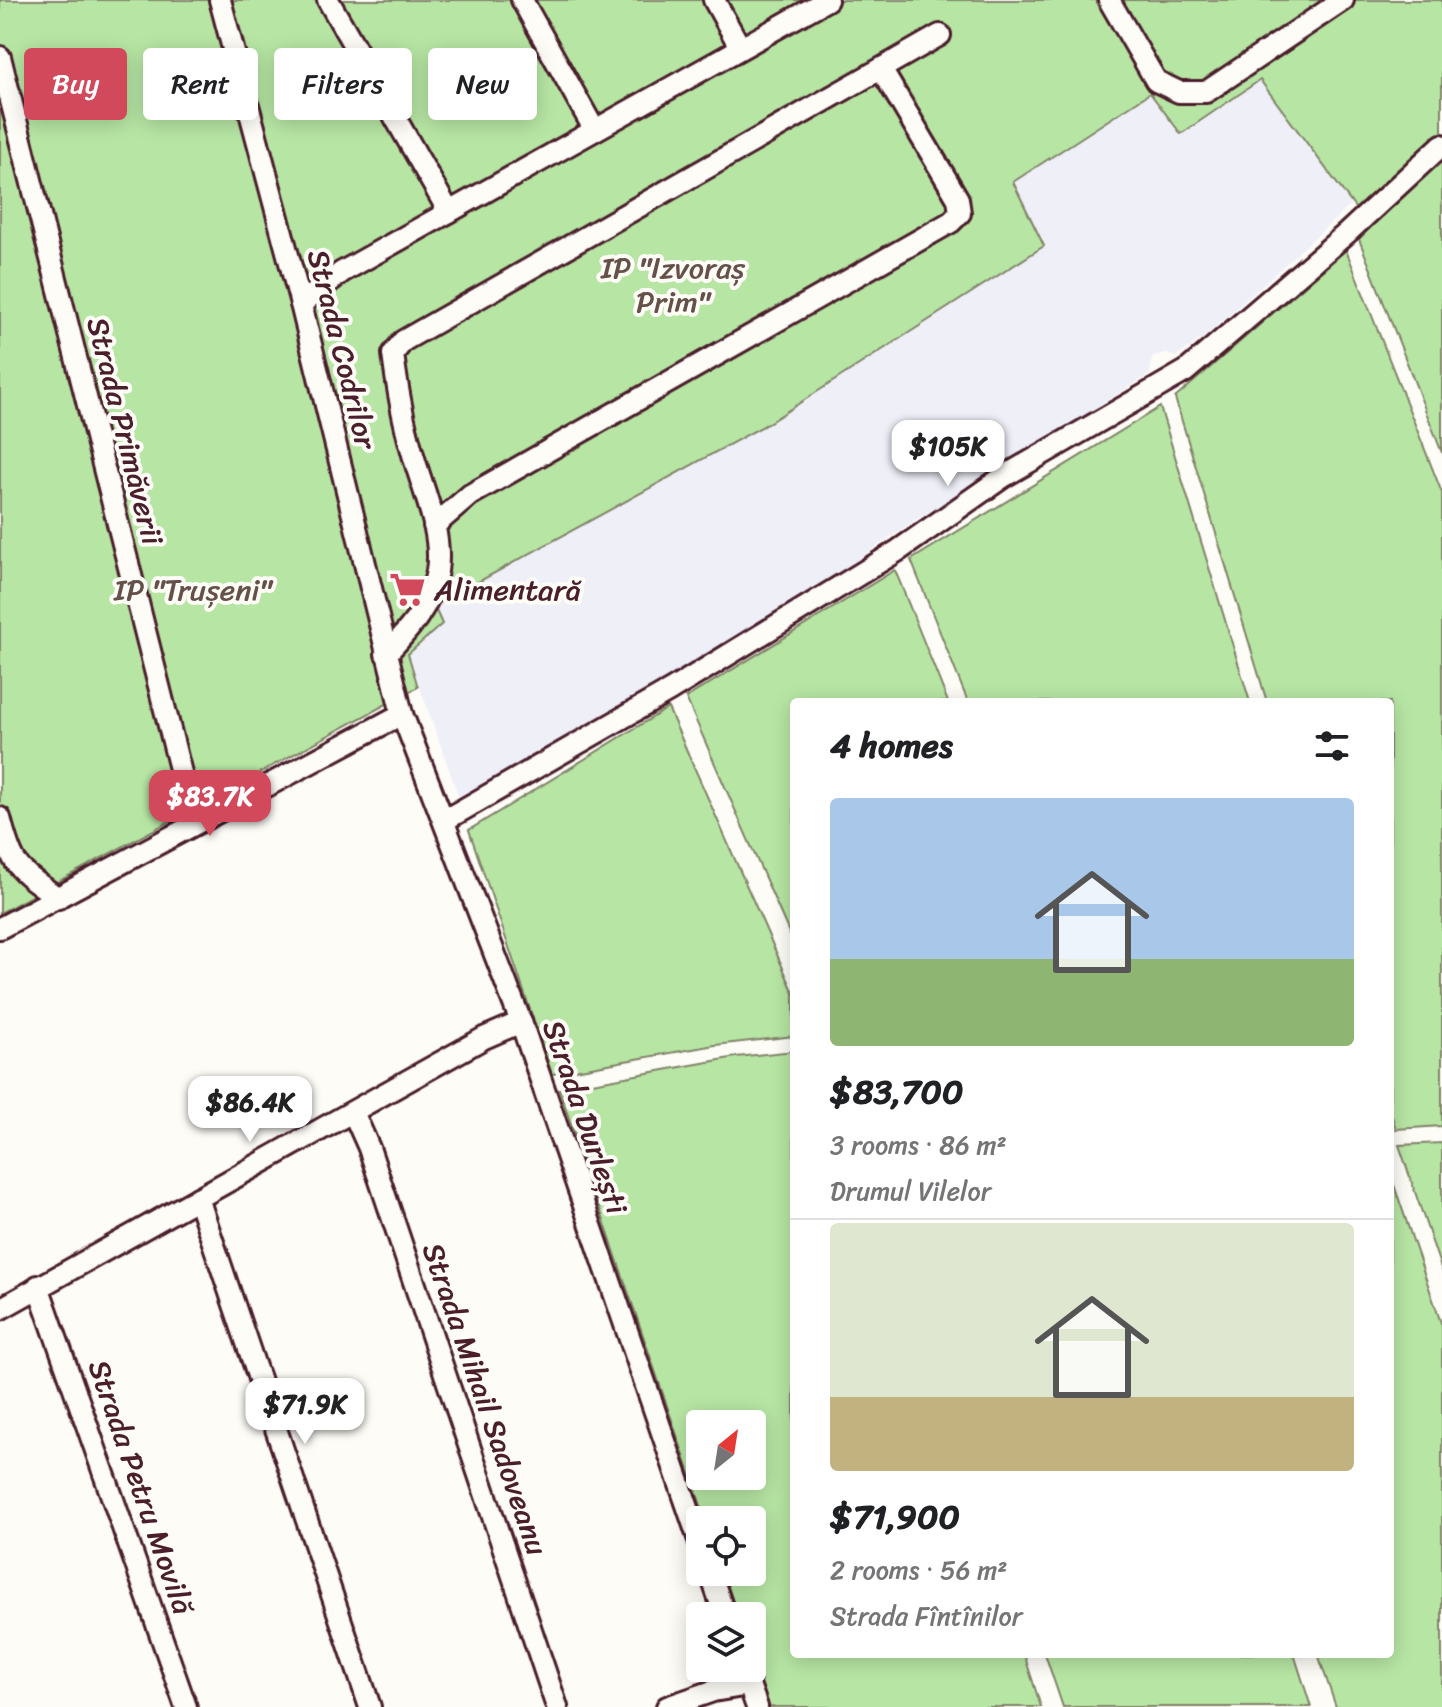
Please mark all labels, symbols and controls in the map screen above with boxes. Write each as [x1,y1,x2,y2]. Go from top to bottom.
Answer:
chip: Buy [24,48,127,120]
chip: Rent [143,48,258,120]
chip: Filters [274,48,412,120]
chip: New [428,48,537,120]
park label: IP "Izvoraș Prim" [600,241,745,329]
street label: Strada Codrilor [291,243,393,456]
street label: Strada Primăverii [71,311,180,551]
pin: $105K [892,420,1004,488]
text: $105K [910,423,986,469]
park label: IP "Trușeni" [113,563,274,617]
place label: Alimentară [433,563,582,617]
supermarket icon: Alimentară [389,571,427,609]
text: 4 homes [830,716,953,776]
icon: filters [1310,724,1354,768]
pin: $83.7K [145,770,275,838]
text: $83.7K [167,773,253,819]
icon: home [1020,850,1164,994]
street label: Strada Durlești [527,1012,644,1223]
text: $83,700 [830,1062,964,1122]
pin: $86.4K [185,1076,315,1144]
text: $86.4K [206,1079,294,1125]
text: 3 rooms · 86 m² [830,1122,1007,1168]
text: Drumul Vilelor [830,1168,991,1214]
street label: Strada Mihail Sadoveanu [406,1235,564,1563]
icon: home [1020,1275,1164,1419]
street label: Strada Petru Movilă [72,1352,210,1623]
pin: $71.9K [240,1378,370,1446]
text: $71.9K [263,1381,347,1427]
north arrow [686,1410,766,1490]
map controls [686,1410,766,1682]
text: $71,900 [830,1487,960,1547]
button: locate [686,1506,766,1586]
text: 2 rooms · 56 m² [830,1547,1008,1593]
text: Strada Fîntînilor [830,1593,1022,1639]
button: layers [686,1602,766,1682]

